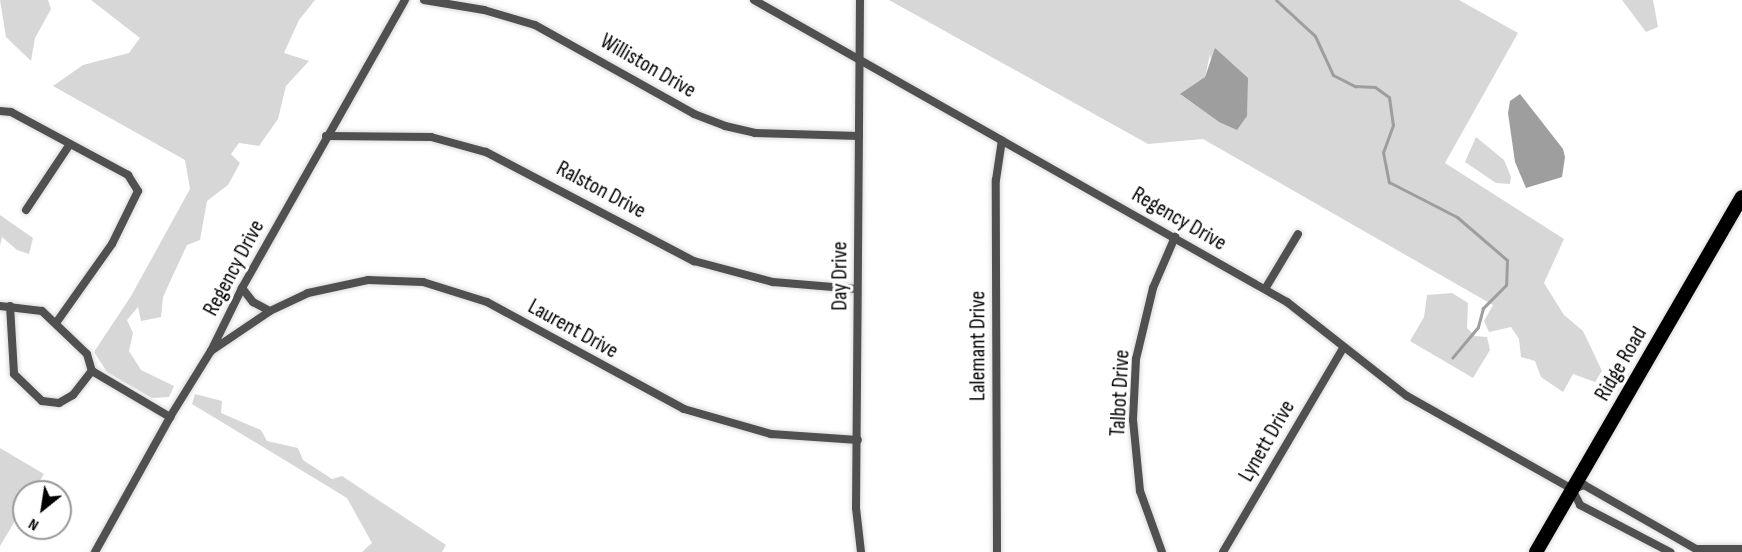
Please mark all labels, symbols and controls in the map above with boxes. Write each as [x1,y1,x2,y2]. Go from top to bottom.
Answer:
street label: Williston Drive [595,28,701,104]
street label: Ralston Drive [552,155,650,225]
street label: Regency Drive [1127,181,1231,257]
street label: Regency Drive [198,216,270,320]
street label: Day Drive [827,241,853,311]
street label: Lalemant Drive [965,291,991,401]
street label: Laurent Drive [523,294,623,364]
street label: Ridge Road [1589,322,1653,406]
street label: Talbot Drive [1105,349,1135,437]
street label: Lynett Drive [1233,396,1301,486]
north arrow [12,480,72,540]
text: N [25,514,42,535]

